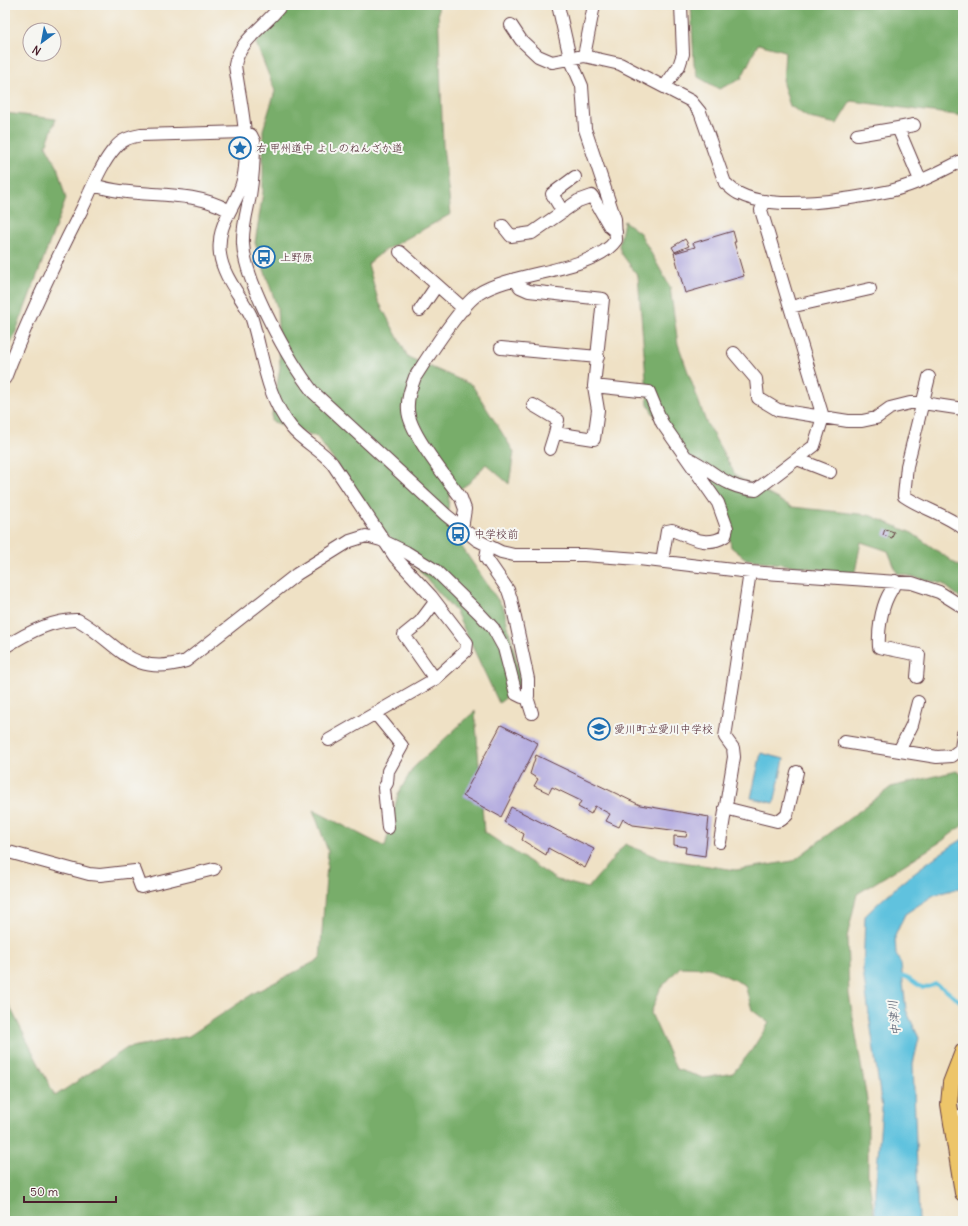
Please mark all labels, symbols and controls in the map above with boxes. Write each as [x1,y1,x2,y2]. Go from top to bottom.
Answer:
north arrow [22,22,62,62]
text: N [30,43,44,58]
place icon: 右 甲州道中 よしのねんざか道 [227,135,253,161]
place label: 右 甲州道中 よしのねんざか道 [256,141,403,155]
bus stop icon: 上野原 [251,244,277,270]
place label: 上野原 [280,250,313,264]
bus stop icon: 中学校前 [445,521,471,547]
place label: 中学校前 [474,527,518,541]
school or university icon: 愛川町立愛川中学校 [586,716,612,742]
place label: 愛川町立愛川中学校 [614,722,713,736]
water label: 中津川 [885,999,903,1037]
scale bar [24,1178,116,1204]
text: 50 m [30,1184,59,1199]

